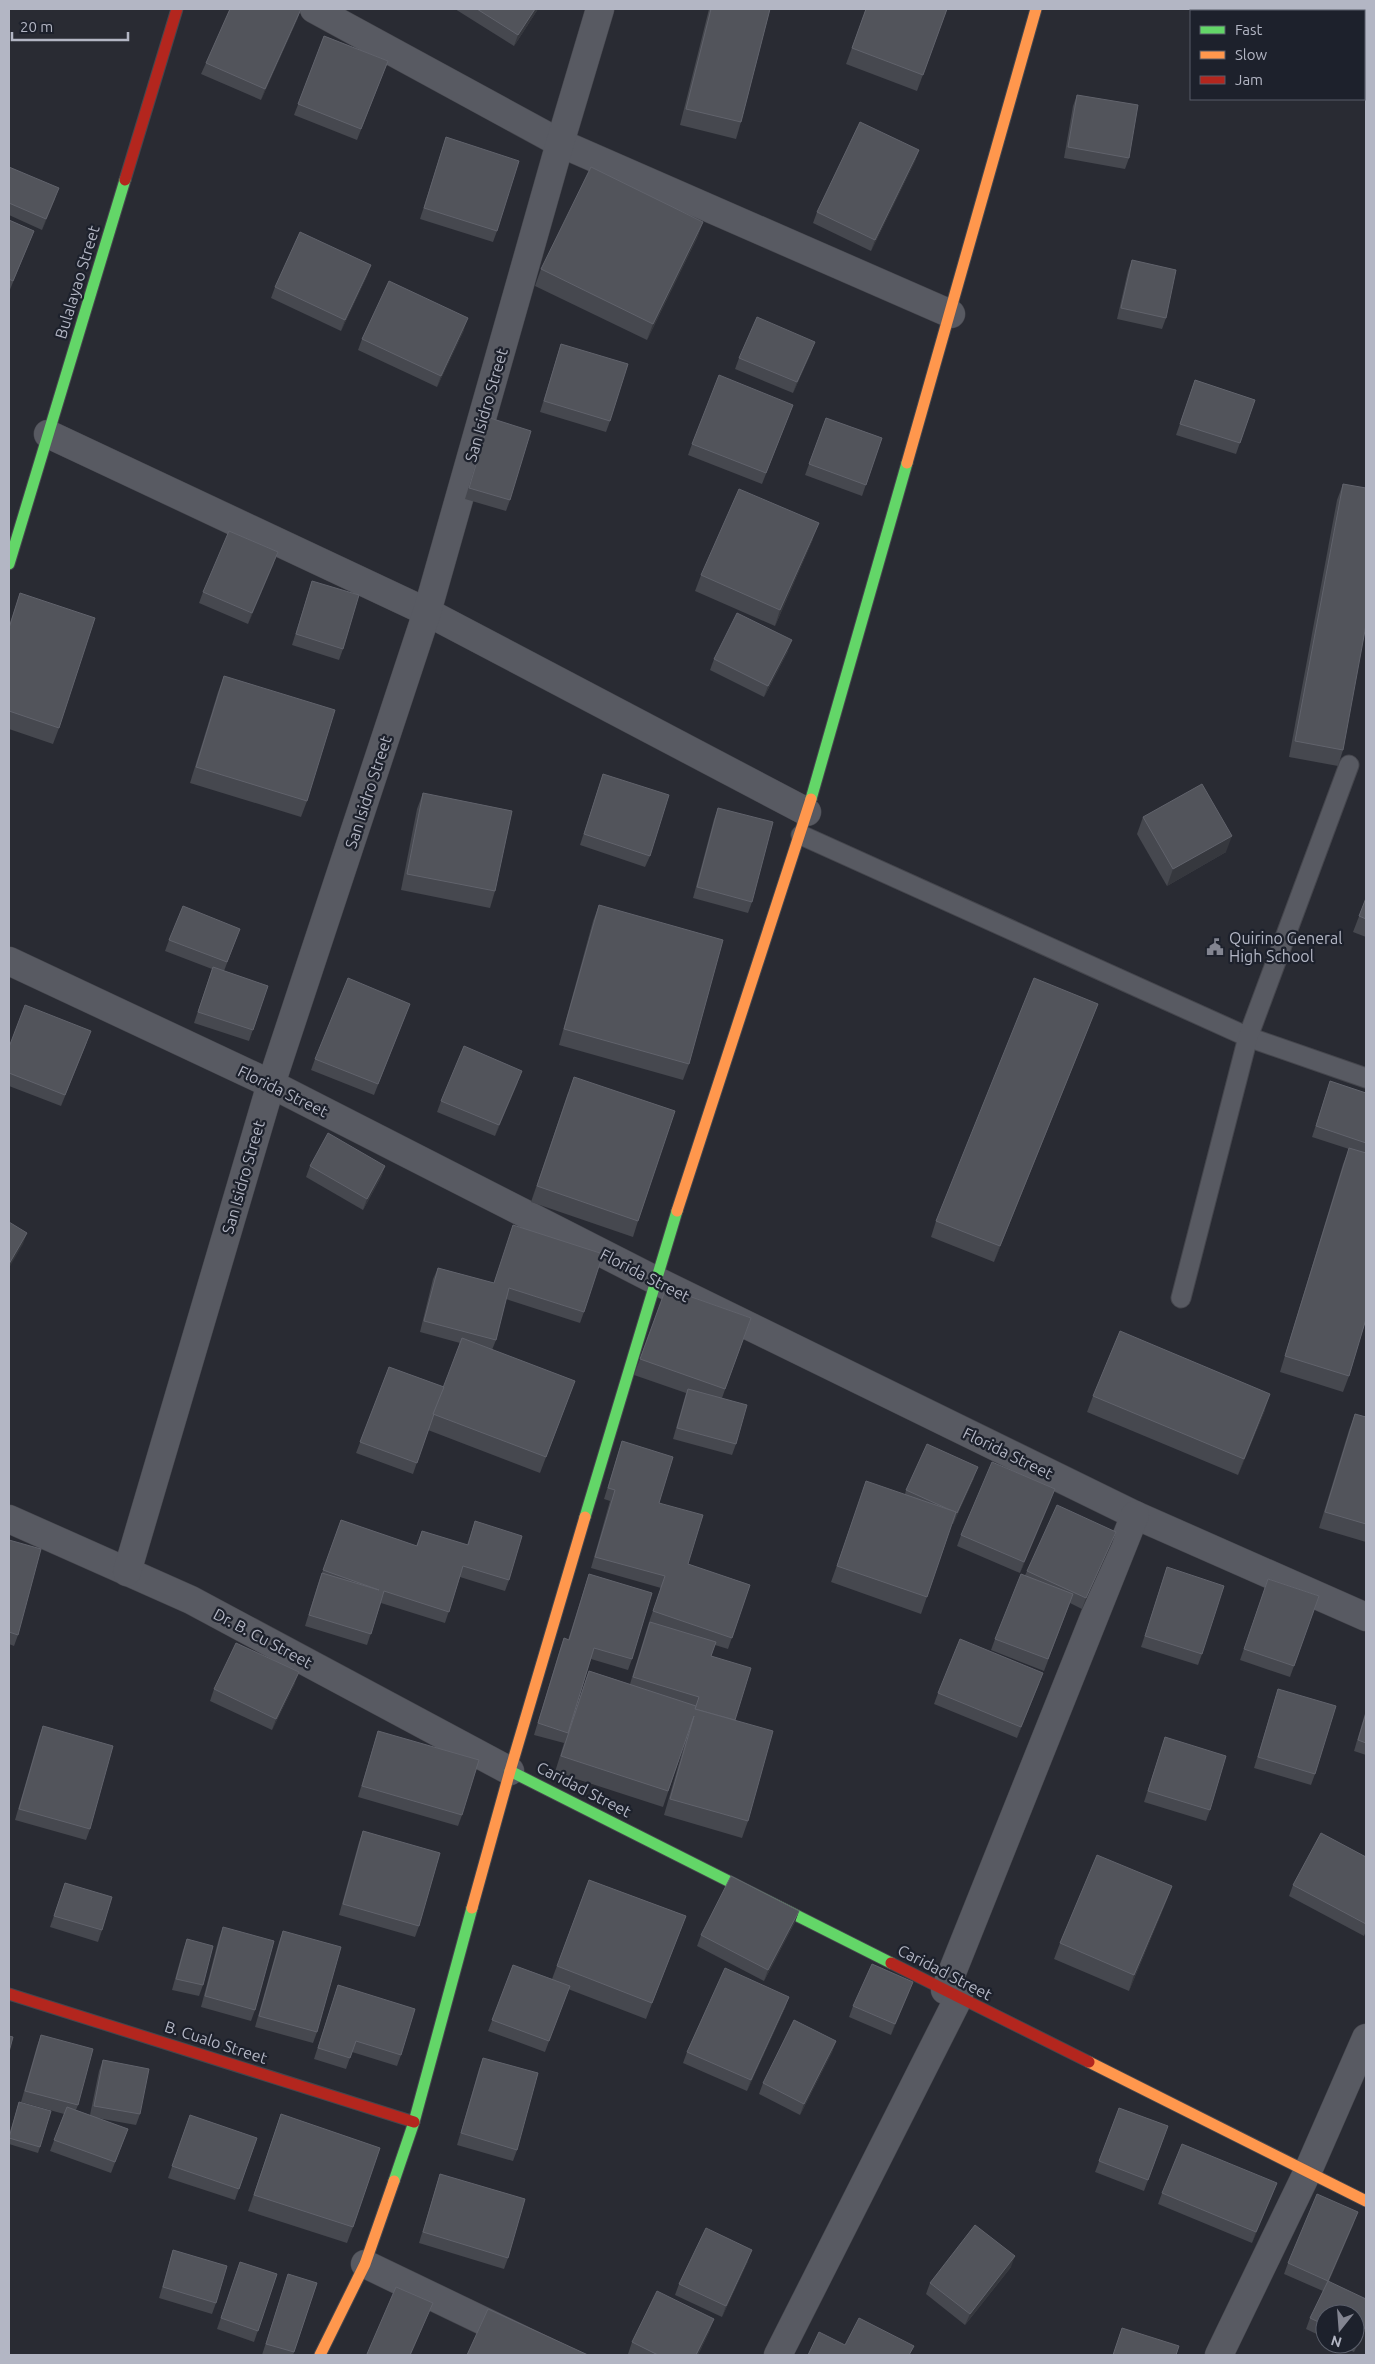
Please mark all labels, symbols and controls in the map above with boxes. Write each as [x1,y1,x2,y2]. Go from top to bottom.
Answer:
scale bar [12,10,129,42]
legend [1190,10,1365,100]
text: 20 m [20,18,53,35]
text: Fast [1235,21,1263,38]
text: Slow [1235,46,1268,63]
text: Jam [1235,71,1263,88]
street label: Bulalayao Street [51,222,103,341]
street label: San Isidro Street [461,345,511,464]
street label: San Isidro Street [341,733,395,851]
place label: Quirino General High School [1229,929,1342,965]
public building icon: Quirino General High School [1205,937,1225,957]
street label: Florida Street [235,1061,332,1121]
street label: San Isidro Street [218,1117,268,1236]
street label: Florida Street [597,1245,693,1306]
street label: Florida Street [960,1423,1057,1483]
street label: Dr. B. Cu Street [211,1604,316,1672]
street label: Caridad Street [534,1758,635,1821]
street label: Caridad Street [895,1941,996,2004]
street label: B. Cualo Street [162,2017,270,2067]
north arrow [1315,2304,1365,2354]
text: N [1329,2332,1344,2351]

